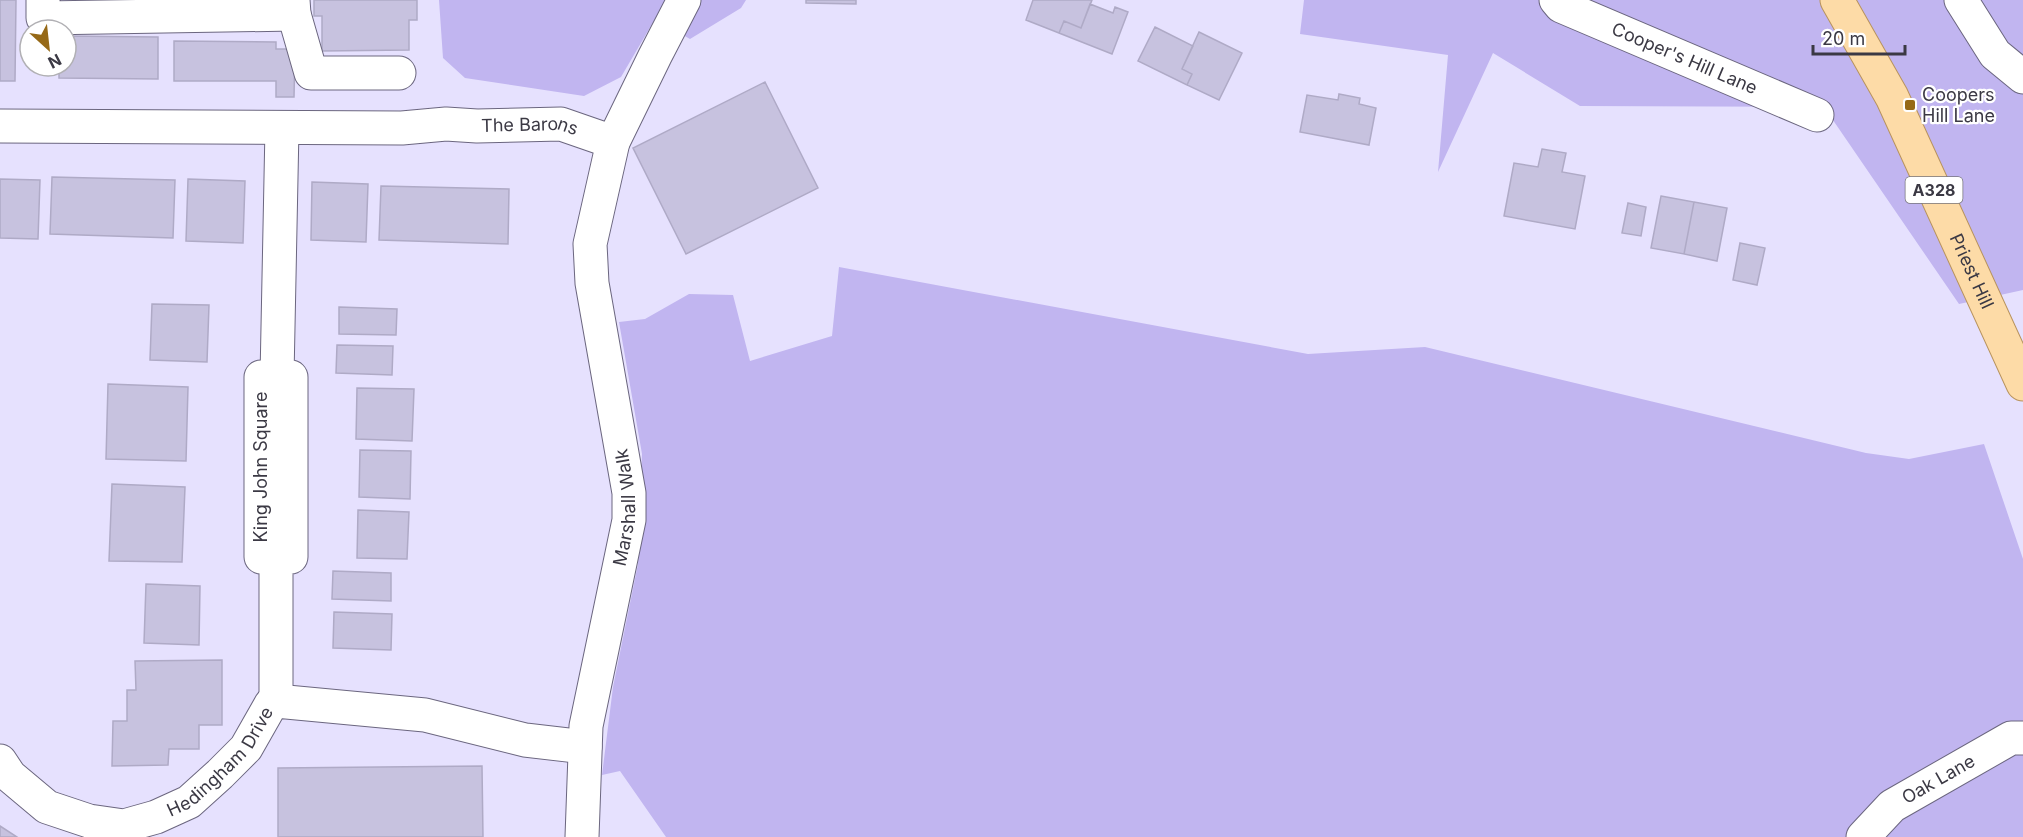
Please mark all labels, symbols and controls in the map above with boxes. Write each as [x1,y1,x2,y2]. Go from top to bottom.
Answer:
north arrow [18,18,78,78]
street label: Cooper's Hill Lane [1609,18,1761,98]
scale bar [1813,18,1904,56]
text: 20 m [1822,28,1865,49]
text: N [45,50,65,73]
place label: Coopers Hill Lane [1922,84,1995,126]
marker: Coopers Hill Lane [1903,98,1917,112]
street label: The Barons [481,113,581,139]
road number: A328 [1906,177,1962,203]
street label: Priest Hill [1946,230,1998,312]
street label: King John Square [250,391,271,543]
street label: Marshall Walk [609,447,639,568]
street label: Hedingham Drive [163,703,277,821]
street label: Oak Lane [1898,750,1978,808]

